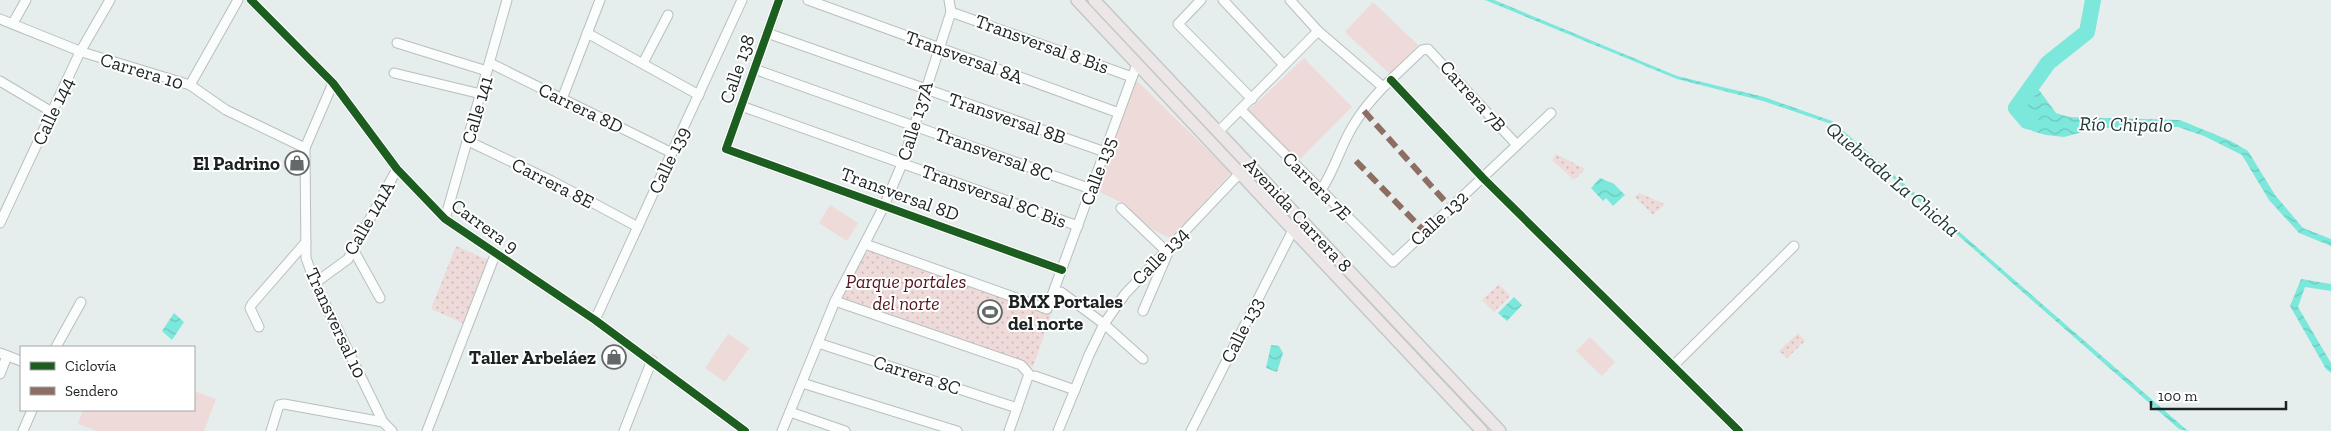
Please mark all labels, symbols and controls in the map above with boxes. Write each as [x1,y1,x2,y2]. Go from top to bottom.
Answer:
street label: Transversal 8 Bis [972,9,1112,79]
street label: Transversal 8A [902,25,1027,89]
street label: Calle 138 [714,31,760,107]
street label: Carrera 10 [97,47,187,95]
street label: Carrera 7B [1435,56,1511,136]
street label: Calle 144 [27,73,79,149]
street label: Calle 141 [456,73,498,147]
street label: Carrera 8D [535,78,627,138]
street label: Calle 137A [892,78,938,164]
street label: Transversal 8B [945,87,1069,149]
water label: Río Chipalo [2079,111,2173,137]
water label: Quebrada La Chicha [1821,116,1965,242]
street label: Transversal 8C [932,122,1056,186]
street label: Calle 139 [643,123,695,197]
street label: Calle 135 [1075,134,1121,208]
street label: Carrera 7E [1278,147,1356,225]
shop icon: El Padrino [284,150,310,176]
place label: El Padrino [193,152,280,175]
street label: Carrera 8E [508,153,598,213]
street label: Avenida Carrera 8 [1239,153,1357,277]
street label: Transversal 8C Bis [918,159,1070,233]
street label: Transversal 8D [838,162,962,226]
street label: Calle 141A [339,176,400,259]
street label: Calle 132 [1405,185,1473,251]
street label: Carrera 9 [447,194,523,258]
street label: Calle 134 [1127,222,1193,290]
street label: Transversal 10 [300,264,372,382]
park label: Parque portales del norte [846,270,966,315]
place label: BMX Portales del norte [1008,290,1123,335]
street label: Calle 133 [1216,293,1268,367]
sports icon: BMX Portales del norte [977,299,1003,325]
shop icon: Taller Arbeláez [601,344,627,370]
legend [20,346,195,411]
place label: Taller Arbeláez [469,346,596,369]
street label: Carrera 8C [871,350,963,400]
text: Ciclovía [65,357,116,375]
scale bar [2151,378,2286,410]
text: Sendero [65,382,118,400]
text: 100 m [2158,387,2197,405]

